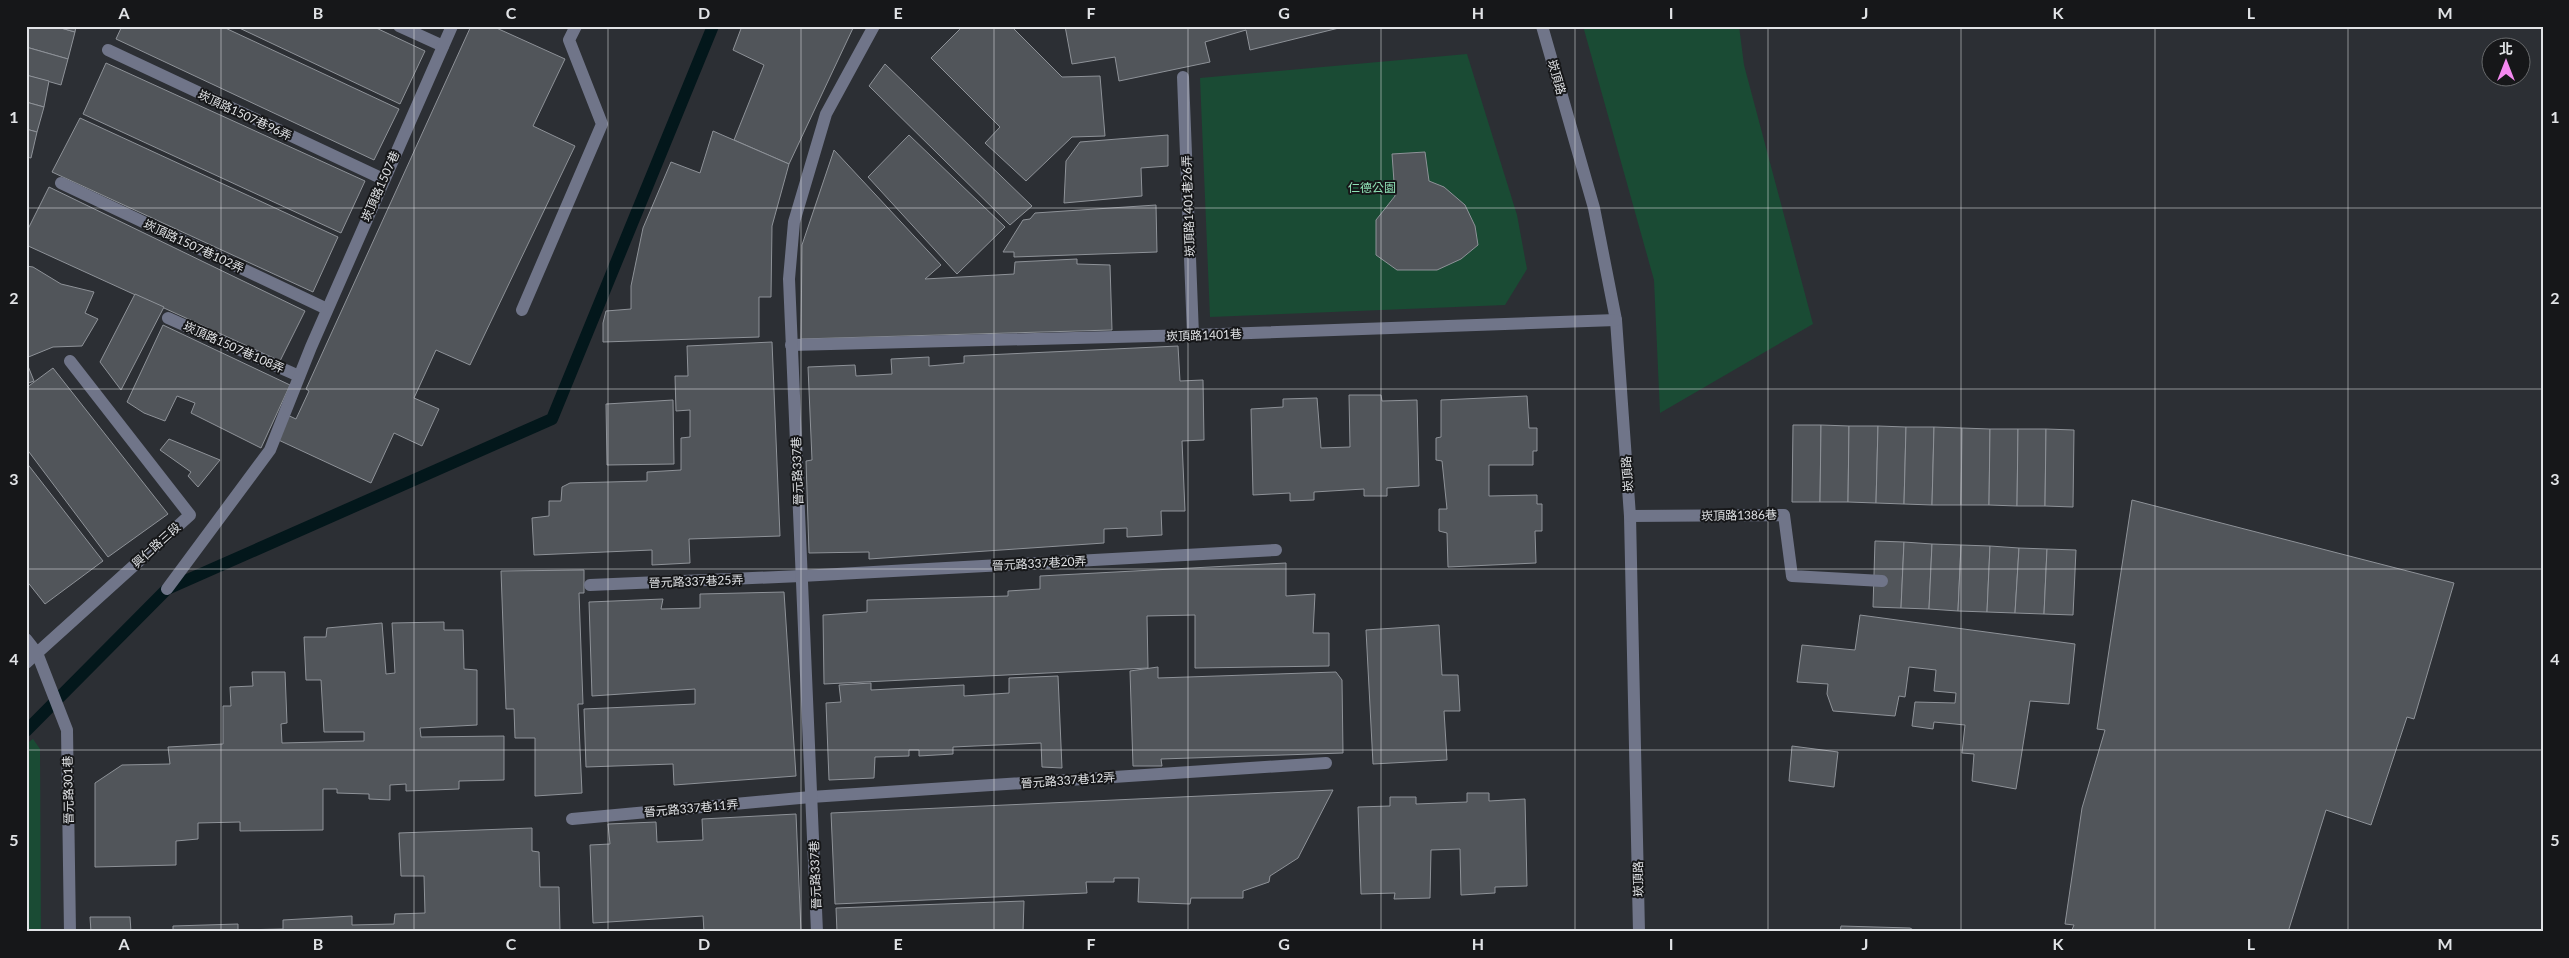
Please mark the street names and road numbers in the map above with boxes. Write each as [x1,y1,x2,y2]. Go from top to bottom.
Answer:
street label: 崁頂路 [1545,58,1569,96]
street label: 崁頂路1507巷96弄 [196,87,294,143]
street label: 崁頂路1507巷 [358,148,402,224]
street label: 崁頂路1401巷26弄 [1179,155,1197,257]
street label: 崁頂路1507巷102弄 [142,216,246,276]
street label: 崁頂路1507巷108弄 [181,318,287,376]
street label: 崁頂路1401巷 [1166,326,1242,344]
street label: 晉元路337巷 [788,436,806,506]
street label: 崁頂路 [1618,456,1636,492]
street label: 崁頂路1386巷 [1701,507,1777,523]
street label: 興仁路三段 [129,519,183,571]
street label: 晉元路337巷20弄 [991,553,1087,573]
street label: 晉元路337巷25弄 [648,572,744,590]
street label: 晉元路301巷 [60,755,76,825]
street label: 晉元路337巷12弄 [1020,769,1116,791]
street label: 晉元路337巷11弄 [643,796,739,820]
street label: 晉元路337巷 [806,840,824,910]
street label: 崁頂路 [1630,861,1646,897]

